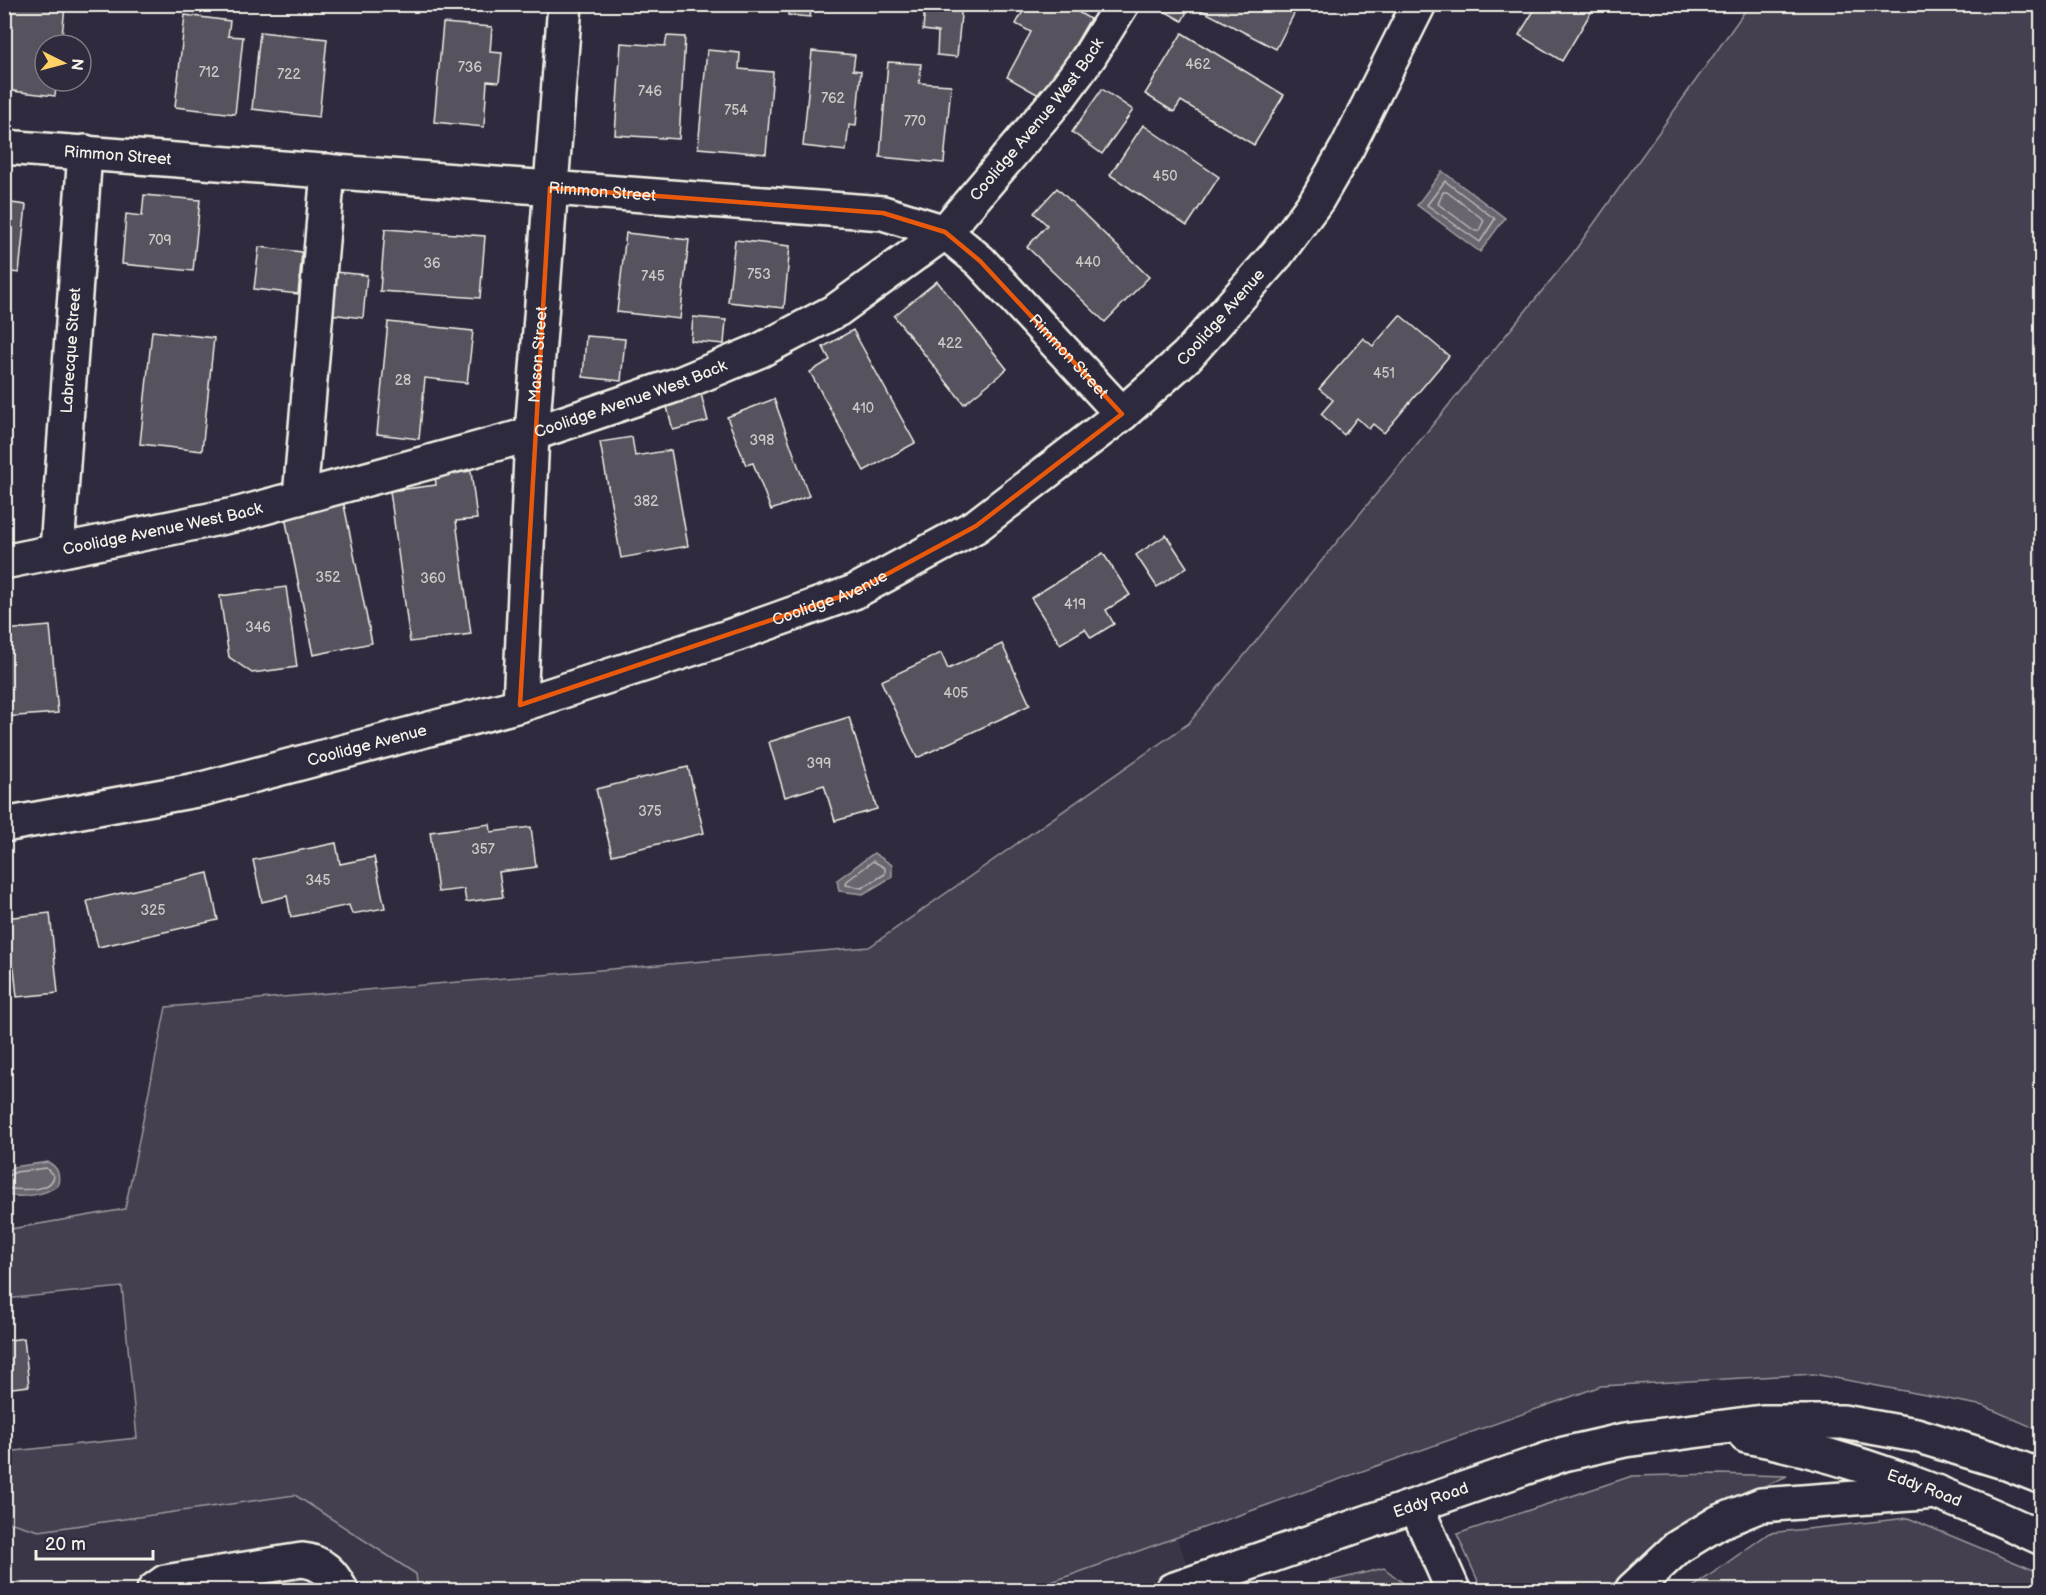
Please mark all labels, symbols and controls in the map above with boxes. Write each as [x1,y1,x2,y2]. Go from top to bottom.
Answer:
north arrow [33,33,93,93]
street label: Coolidge Avenue West Back [966,35,1108,205]
house number: 462 [1185,56,1211,73]
text: N [66,57,87,71]
house number: 736 [458,59,482,76]
house number: 712 [199,64,220,81]
house number: 722 [277,66,301,83]
house number: 746 [638,83,662,100]
house number: 762 [821,90,846,107]
house number: 754 [724,102,748,119]
house number: 770 [904,113,926,130]
street label: Rimmon Street [63,142,172,169]
house number: 450 [1153,168,1177,185]
street label: Rimmon Street [548,178,657,205]
house number: 709 [148,232,172,249]
house number: 440 [1075,254,1101,271]
house number: 36 [423,255,441,272]
street label: Coolidge Avenue [1173,265,1269,370]
house number: 753 [747,266,771,283]
house number: 745 [641,268,665,285]
street label: Labrecque Street [57,287,85,414]
street label: Mason Street [525,305,551,404]
street label: Rimmon Street [1025,311,1112,402]
house number: 422 [937,335,963,352]
street label: Coolidge Avenue West Back [532,356,730,442]
house number: 451 [1373,365,1395,382]
house number: 28 [395,372,411,389]
house number: 410 [852,400,874,417]
house number: 398 [750,432,774,449]
house number: 382 [633,493,659,510]
street label: Coolidge Avenue West Back [61,499,265,559]
street label: Coolidge Avenue [770,566,891,630]
house number: 352 [316,569,341,586]
house number: 360 [420,570,446,587]
house number: 419 [1064,596,1086,613]
house number: 346 [245,619,271,636]
house number: 405 [944,685,968,702]
street label: Coolidge Avenue [305,720,429,770]
house number: 399 [807,755,831,772]
house number: 375 [638,803,662,820]
house number: 357 [471,841,495,858]
house number: 345 [305,872,331,889]
house number: 325 [141,902,165,919]
street label: Eddy Road [1885,1465,1964,1511]
street label: Eddy Road [1391,1478,1471,1522]
scale bar [36,1523,153,1561]
text: 20 m [45,1534,86,1555]

